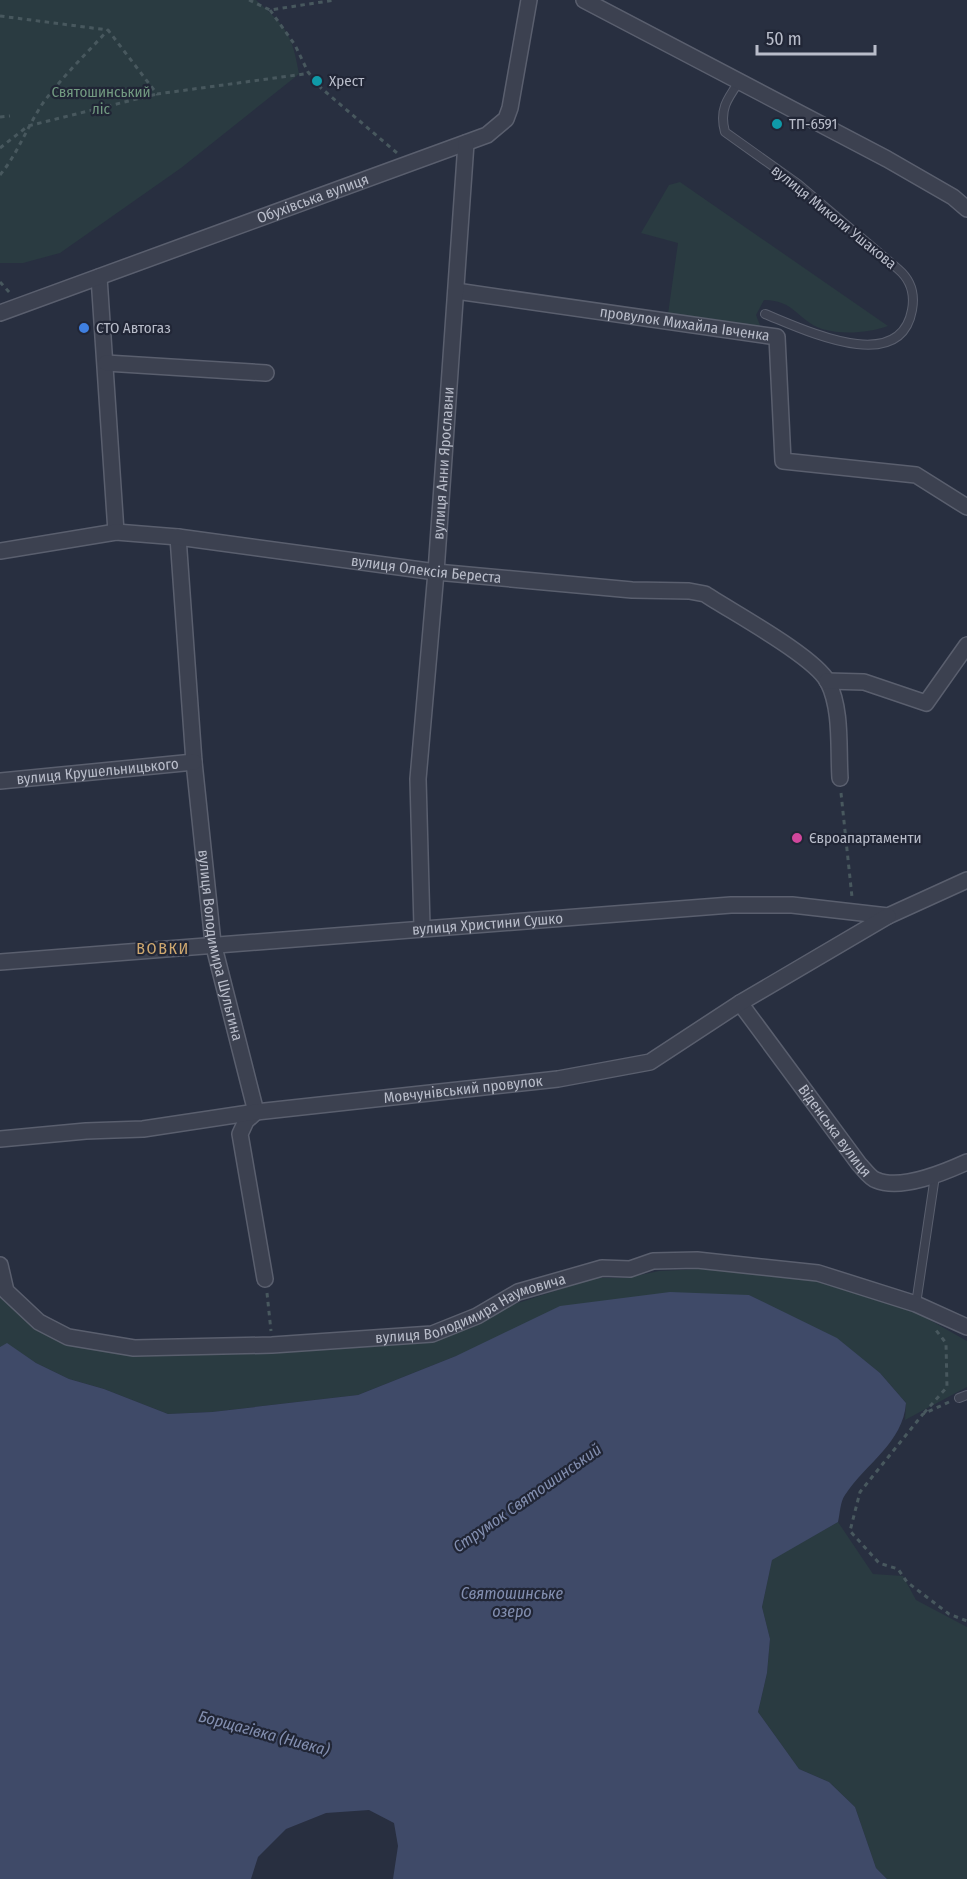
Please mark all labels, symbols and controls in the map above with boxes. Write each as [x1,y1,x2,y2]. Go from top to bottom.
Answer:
scale bar [757,18,876,56]
text: 50 m [766,28,802,50]
place label: Хрест [329,72,365,90]
marker: Хрест [310,74,324,88]
park label: Святошинський ліс [51,83,151,118]
place label: ТП-6591 [789,115,837,133]
marker: ТП-6591 [770,117,784,131]
street label: вулиця Миколи Ушакова [768,161,900,273]
street label: Обухівська вулиця [254,170,371,227]
street label: провулок Михайла Івченка [599,303,771,345]
place label: СТО Автогаз [96,319,171,337]
marker: СТО Автогаз [77,321,91,335]
street label: вулиця Анни Ярославни [429,386,458,540]
street label: вулиця Олексія Береста [350,552,502,587]
street label: вулиця Крушельницького [16,755,180,788]
place label: Євроапартаменти [809,829,922,847]
marker: Євроапартаменти [790,831,804,845]
street label: вулиця Володимира Шульгина [194,849,247,1043]
street label: вулиця Христини Сушко [411,909,564,939]
district label: ВОВКИ [136,939,190,958]
street label: Мовчунівський провулок [383,1072,543,1107]
street label: Віденська вулиця [794,1081,875,1181]
street label: вулиця Володимира Наумовича [375,1270,568,1347]
water label: Струмок Святошинський [449,1440,605,1556]
water label: Святошинське озеро [461,1584,564,1621]
water label: Борщагівка (Нивка) [197,1706,332,1760]

